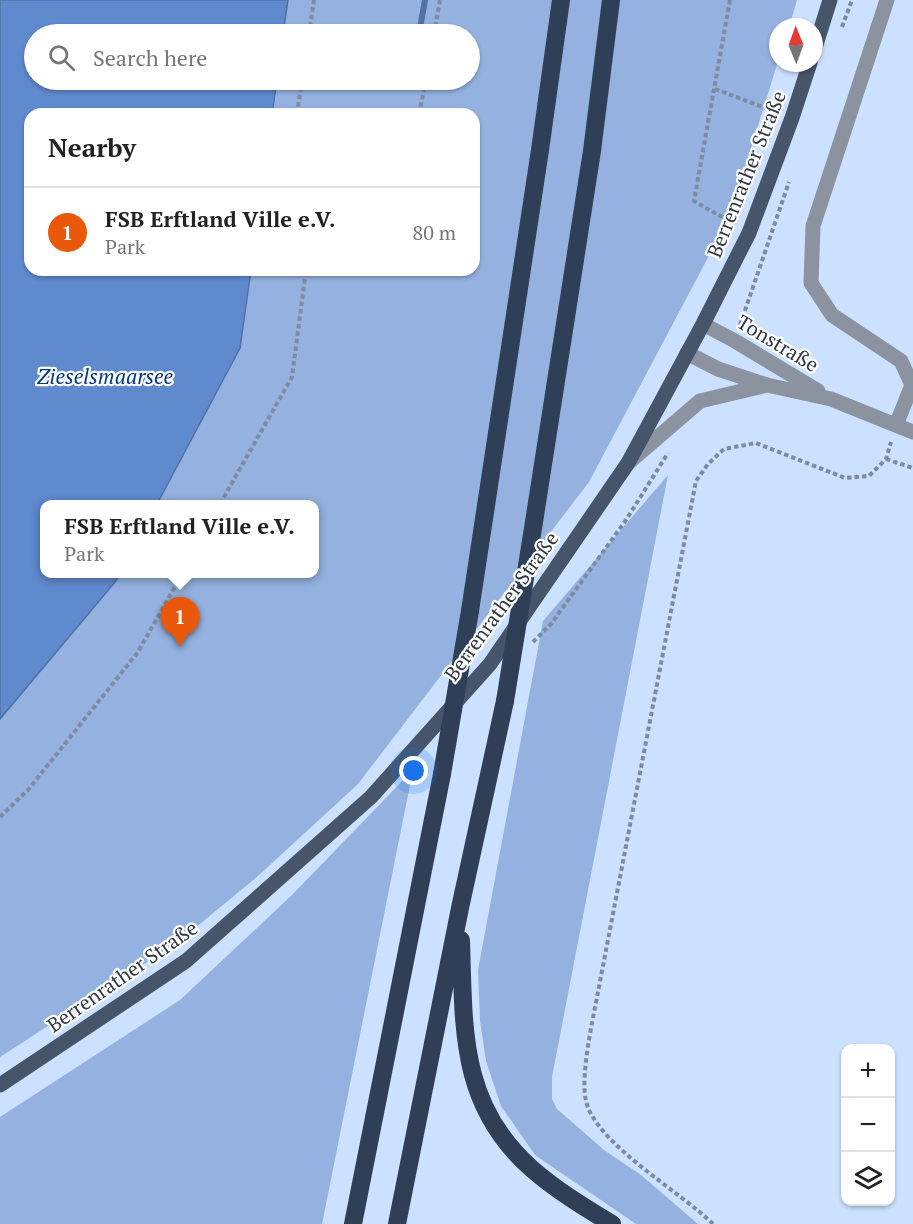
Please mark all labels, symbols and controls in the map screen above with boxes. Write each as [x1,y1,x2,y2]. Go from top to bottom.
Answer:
north arrow [769,18,823,72]
search box [24,24,480,90]
icon: search [45,41,78,74]
text: Search here [93,43,207,72]
street label: Berrenrather Straße [700,86,792,262]
text: Nearby [48,130,136,164]
text: FSB Erftland Ville e.V. [105,204,336,233]
text: 1 [62,219,73,246]
text: 80 m [413,219,456,246]
text: Park [105,233,145,260]
street label: Tonstraße [732,308,824,378]
water label: Zieselsmaarsee [37,362,174,390]
popup [40,500,319,578]
text: FSB Erftland Ville e.V. [64,511,295,540]
street label: Berrenrather Straße [438,526,564,686]
text: Park [64,540,104,567]
pin: 1 [160,598,200,647]
your location [399,756,428,785]
street label: Berrenrather Straße [41,914,203,1038]
map controls [841,1044,895,1206]
button: + [841,1044,895,1098]
button: − [841,1098,895,1152]
button: layers [841,1152,895,1206]

